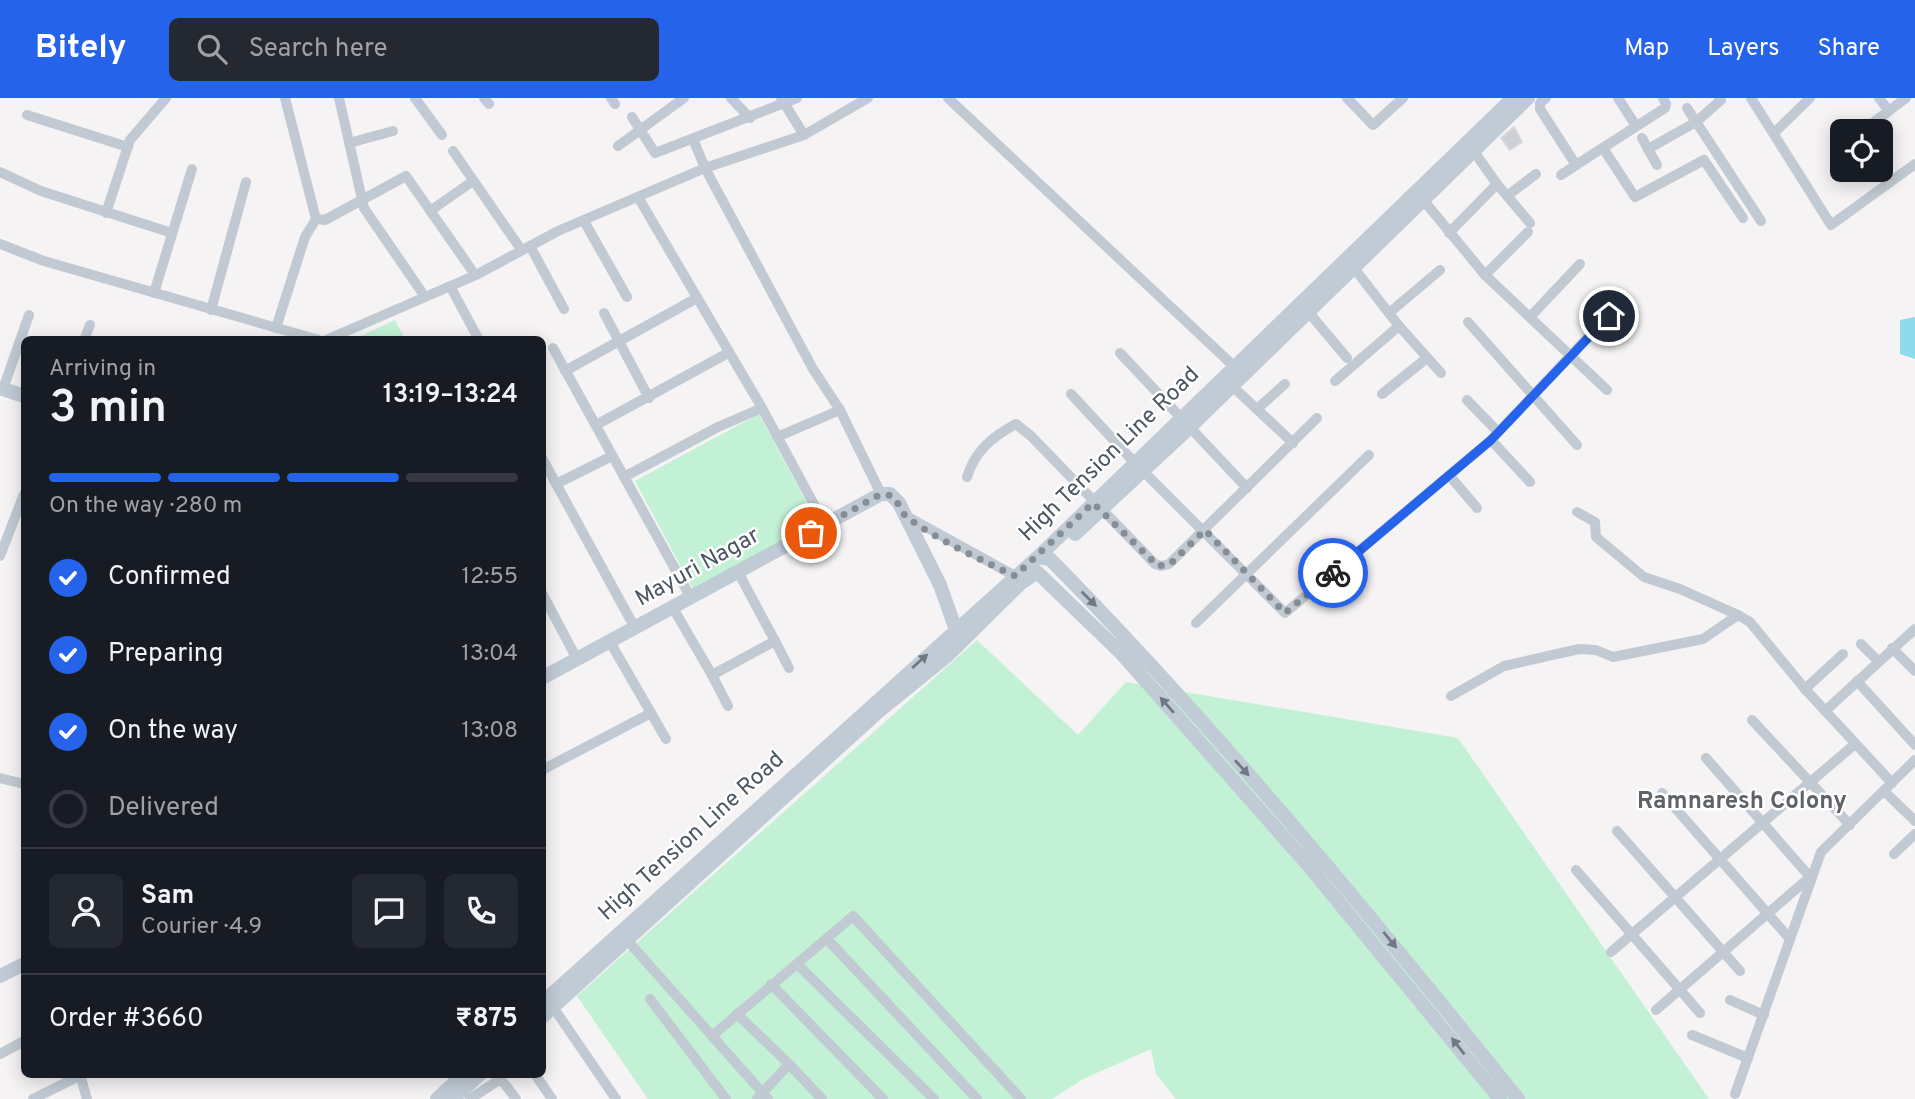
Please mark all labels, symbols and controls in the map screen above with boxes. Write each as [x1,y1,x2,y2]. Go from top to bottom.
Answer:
search box [169,18,659,81]
text: Bitely [35,28,127,70]
icon: search [193,30,231,68]
text: Search here [249,33,388,66]
text: Map [1624,34,1669,64]
text: Layers [1707,34,1779,64]
text: Share [1817,34,1880,64]
map controls [1830,119,1893,182]
button: locate [1830,119,1893,182]
pin [1579,286,1639,346]
icon: home [1590,297,1628,335]
text: Arriving in [49,355,156,384]
street label: High Tension Line Road [1014,361,1206,549]
text: 13:19–13:24 [383,379,518,412]
text: 3 min [49,380,167,439]
text: On the way · 280 m [49,492,242,521]
pin [781,503,841,563]
icon: bag [792,514,830,552]
street label: Mayuri Nagar [631,522,765,614]
courier [1298,538,1368,608]
icon: bike [1314,554,1352,592]
icon: check [49,559,87,597]
text: Confirmed [108,561,231,594]
text: 12:55 [462,563,518,592]
one-way arrow [1081,590,1097,607]
icon: check [49,636,87,674]
text: Preparing [108,638,223,671]
text: 13:04 [461,640,518,669]
one-way arrow [911,653,929,669]
one-way arrow [1159,696,1175,714]
icon: check [49,713,87,751]
text: On the way [108,715,238,748]
text: 13:08 [462,717,518,746]
street label: High Tension Line Road [593,746,791,928]
one-way arrow [1234,759,1249,776]
district label: Ramnaresh Colony [1637,787,1847,817]
text: Delivered [108,792,219,825]
button: person [49,874,123,948]
button: chat [352,874,426,948]
button: phone [444,874,518,948]
text: Sam [141,880,194,913]
text: Courier · 4.9 [141,913,262,942]
one-way arrow [1382,932,1397,949]
text: Order #3660 [49,1003,204,1036]
text: ₹875 [455,1003,518,1036]
one-way arrow [1450,1037,1465,1055]

